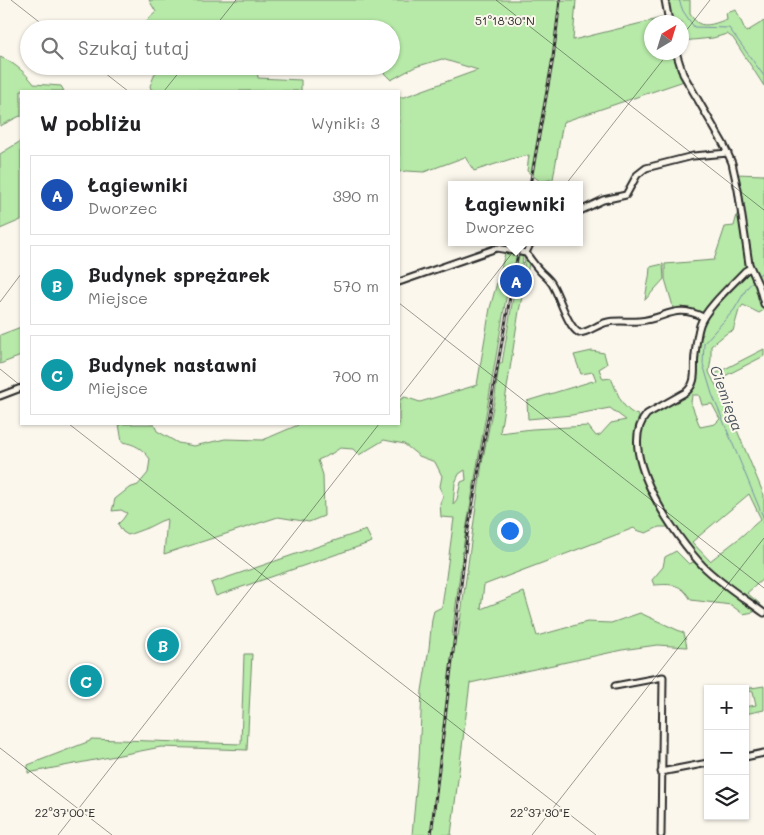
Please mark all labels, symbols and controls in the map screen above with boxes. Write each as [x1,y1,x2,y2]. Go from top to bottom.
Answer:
text: 51°18'30"N [475,12,535,28]
north arrow [644,15,689,60]
search box [20,20,400,75]
icon: search [38,34,66,62]
text: Szukaj tutaj [78,35,189,60]
text: W pobliżu [40,109,141,136]
text: Wyniki: 3 [311,112,380,133]
text: Łagiewniki [88,172,188,197]
popup [448,181,583,246]
text: A [51,185,63,206]
text: 390 m [332,185,379,206]
text: Łagiewniki [465,191,566,216]
text: Dworzec [88,197,157,218]
text: Dworzec [465,216,534,237]
text: Budynek sprężarek [88,262,270,287]
pin: A [500,262,532,300]
text: B [52,275,62,296]
text: 570 m [333,275,379,296]
text: Miejsce [88,287,148,308]
text: Budynek nastawni [88,352,258,377]
water label: Ciemięga [706,362,748,434]
text: C [51,365,63,386]
text: 700 m [332,365,379,386]
text: Miejsce [88,377,148,398]
your location [497,518,523,544]
pin: B [147,626,179,664]
pin: C [70,662,102,700]
map controls [704,685,749,820]
button: + [704,685,749,730]
button: − [704,730,749,775]
button: layers [704,775,749,820]
text: 22°37'00"E [35,804,95,820]
text: 22°37'30"E [510,804,570,820]

